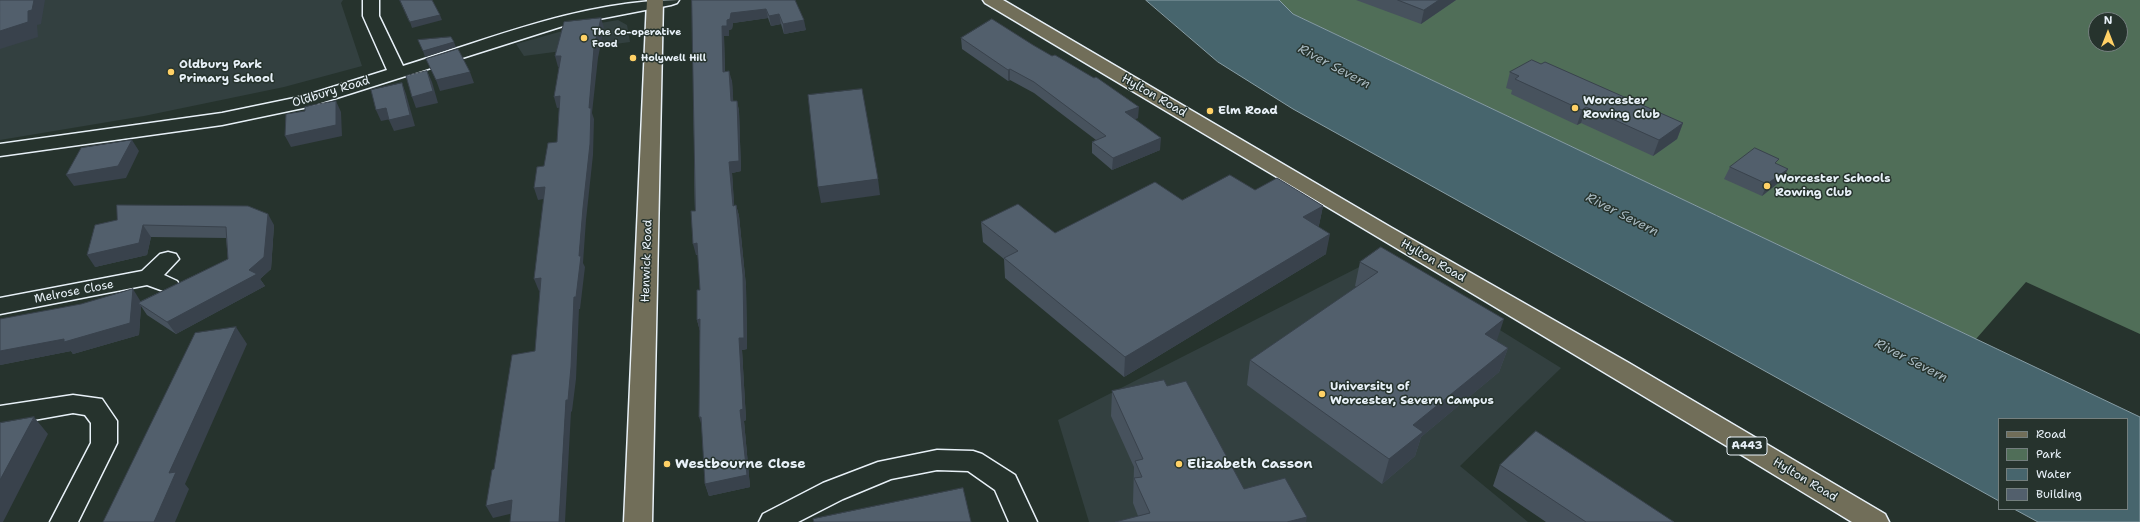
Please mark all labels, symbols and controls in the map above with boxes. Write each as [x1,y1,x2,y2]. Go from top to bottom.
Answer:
north arrow [2088,12,2128,52]
text: N [2104,13,2112,28]
place label: The Co-operative Food [592,26,681,50]
marker: The Co-operative Food [579,33,589,43]
water label: River Severn [1295,41,1373,93]
place label: Holywell Hill [641,52,706,64]
marker: Holywell Hill [628,53,638,63]
place label: Oldbury Park Primary School [179,58,274,86]
marker: Oldbury Park Primary School [166,67,176,77]
street label: Hylton Road [1119,72,1189,120]
street label: Oldbury Road [291,73,371,111]
place label: Worcester Rowing Club [1583,94,1660,122]
marker: Worcester Rowing Club [1570,103,1580,113]
place label: Elm Road [1218,104,1278,118]
marker: Elm Road [1205,106,1215,116]
place label: Worcester Schools Rowing Club [1775,172,1890,200]
marker: Worcester Schools Rowing Club [1762,181,1772,191]
water label: River Severn [1583,190,1661,240]
street label: Henwick Road [638,219,656,303]
street label: Hylton Road [1398,237,1468,285]
street label: Melrose Close [33,277,115,307]
water label: River Severn [1872,336,1950,386]
place label: University of Worcester, Severn Campus [1330,380,1494,408]
marker: University of Worcester, Severn Campus [1317,389,1327,399]
legend [1998,418,2128,510]
text: Road [2036,426,2066,442]
road number: A443 [1727,437,1767,455]
text: Park [2036,446,2062,462]
street label: Hylton Road [1770,455,1840,505]
place label: Westbourne Close [675,456,806,472]
place label: Elizabeth Casson [1187,456,1313,472]
marker: Westbourne Close [662,459,672,469]
marker: Elizabeth Casson [1174,459,1184,469]
text: Water [2036,466,2071,482]
text: Building [2036,486,2082,502]

